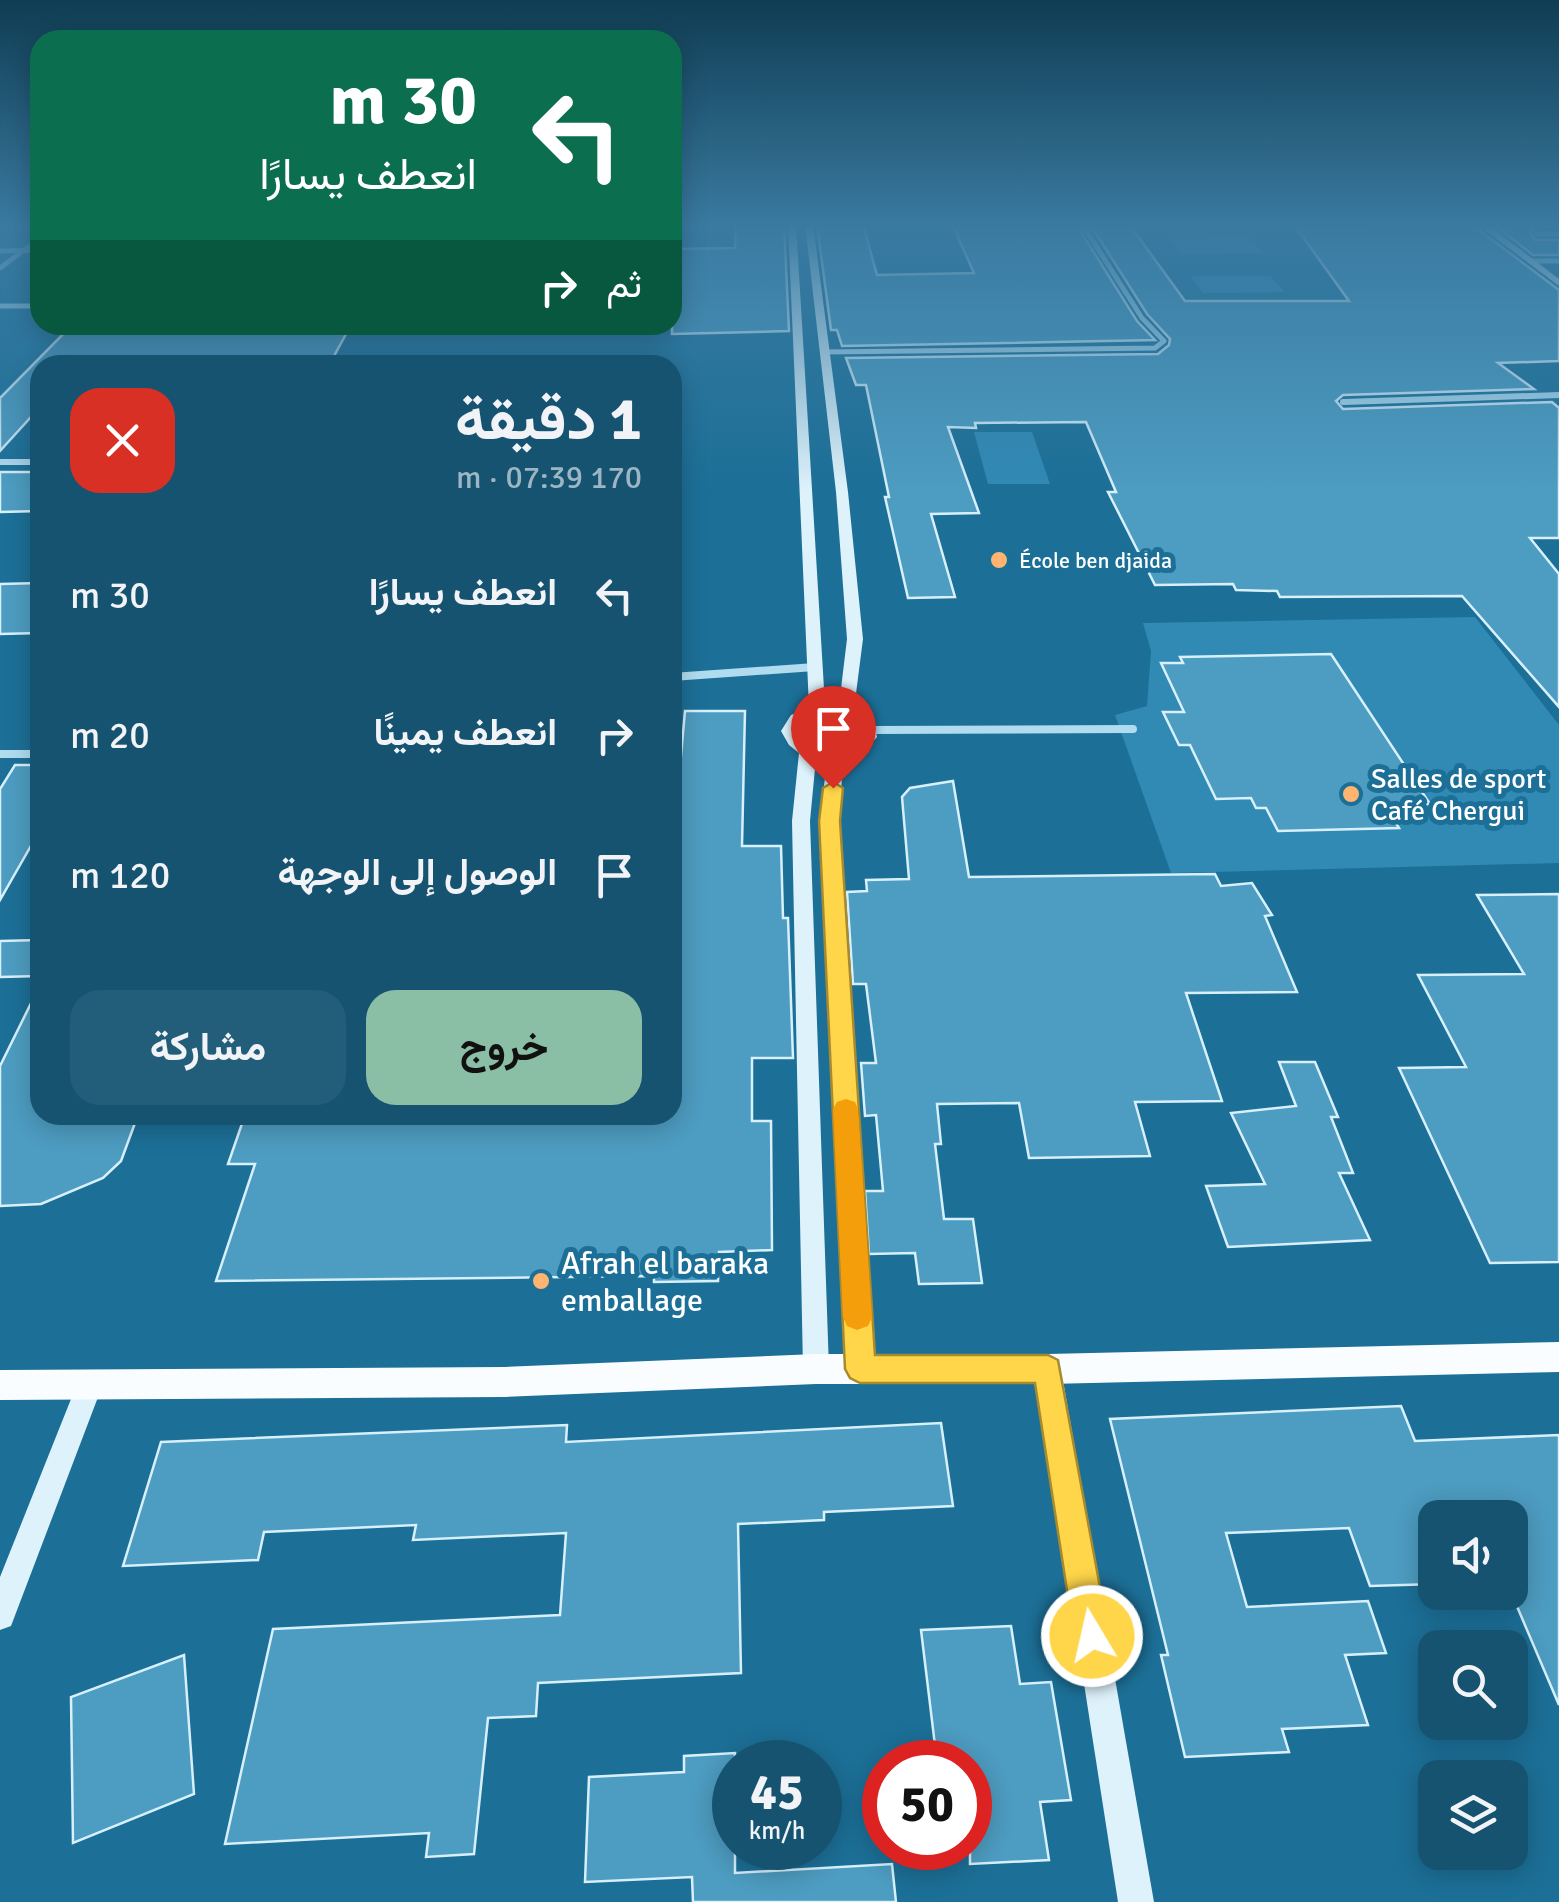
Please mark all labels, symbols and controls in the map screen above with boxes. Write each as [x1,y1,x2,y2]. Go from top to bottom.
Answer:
text: 30 m [329,57,477,143]
icon: left [512,70,642,200]
text: انعطف يسارًا [259,147,477,202]
icon: right [531,260,586,315]
text: ثم [606,261,642,308]
text: 1 دقيقة [455,383,642,457]
button: close [70,388,175,493]
text: 170 m · 07:39 [456,458,642,497]
place label: École ben djaida [1019,547,1172,574]
marker: École ben djaida [988,549,1010,571]
icon: left [587,568,642,623]
text: انعطف يسارًا [369,569,557,616]
text: 30 m [70,572,150,619]
pin [791,686,876,789]
icon: arrive [806,701,861,756]
icon: right [587,708,642,763]
text: انعطف يمينًا [374,709,557,756]
text: 20 m [70,712,150,759]
place label: Salles de sport Café Chergui [1371,762,1547,828]
marker: Salles de sport Café Chergui [1340,783,1362,805]
icon: arrive [587,848,642,903]
text: الوصول إلى الوجهة [278,849,557,896]
text: 120 m [70,852,170,899]
button: مشاركة [70,990,346,1105]
button: خروج [366,990,642,1105]
place label: Afrah el baraka emballage [561,1244,769,1320]
marker: Afrah el baraka emballage [530,1270,552,1292]
map controls [1418,1500,1528,1870]
button: sound [1418,1500,1528,1610]
position arrow [1040,1584,1144,1688]
button: search [1418,1630,1528,1740]
speed limit sign: 50 [862,1740,992,1870]
button: layers [1418,1760,1528,1870]
text: 45 [750,1762,804,1824]
text: km/h [749,1815,805,1846]

